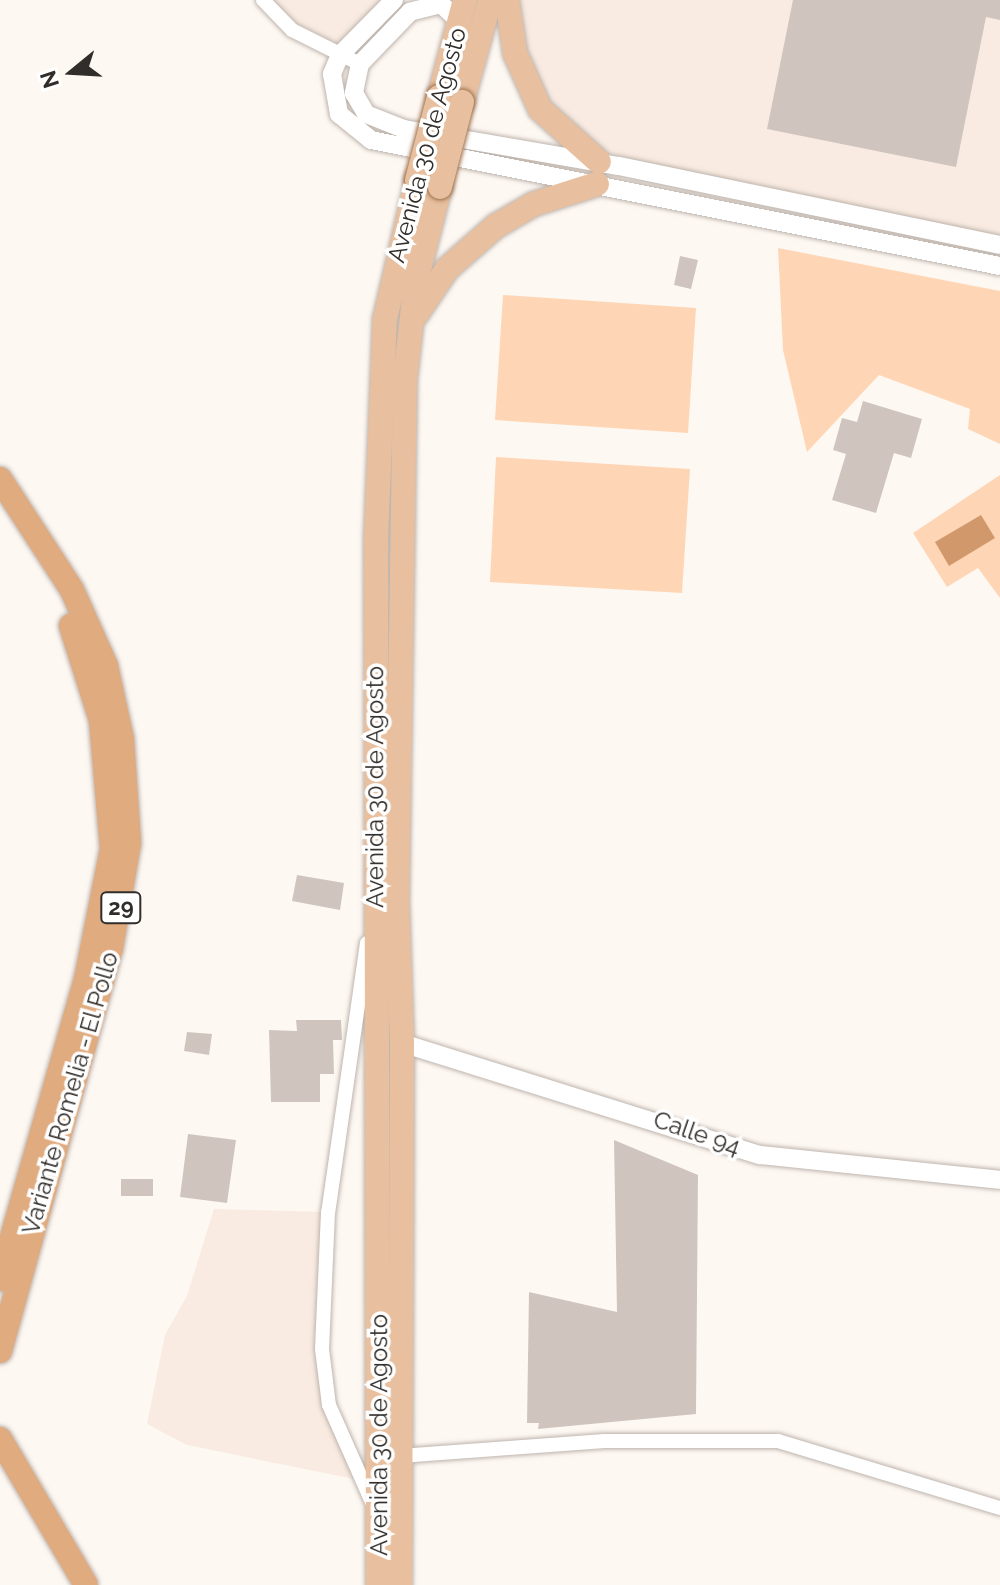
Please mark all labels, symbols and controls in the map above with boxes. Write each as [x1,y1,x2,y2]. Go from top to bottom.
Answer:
street label: Avenida 30 de Agosto [382,24,472,266]
north arrow [32,32,112,112]
text: N [34,67,64,91]
street label: Avenida 30 de Agosto [361,666,389,908]
road number: 29 [99,890,143,926]
street label: Variante Romelia - El Pollo [16,948,124,1238]
street label: Calle 94 [650,1105,744,1161]
street label: Avenida 30 de Agosto [365,1314,393,1556]

